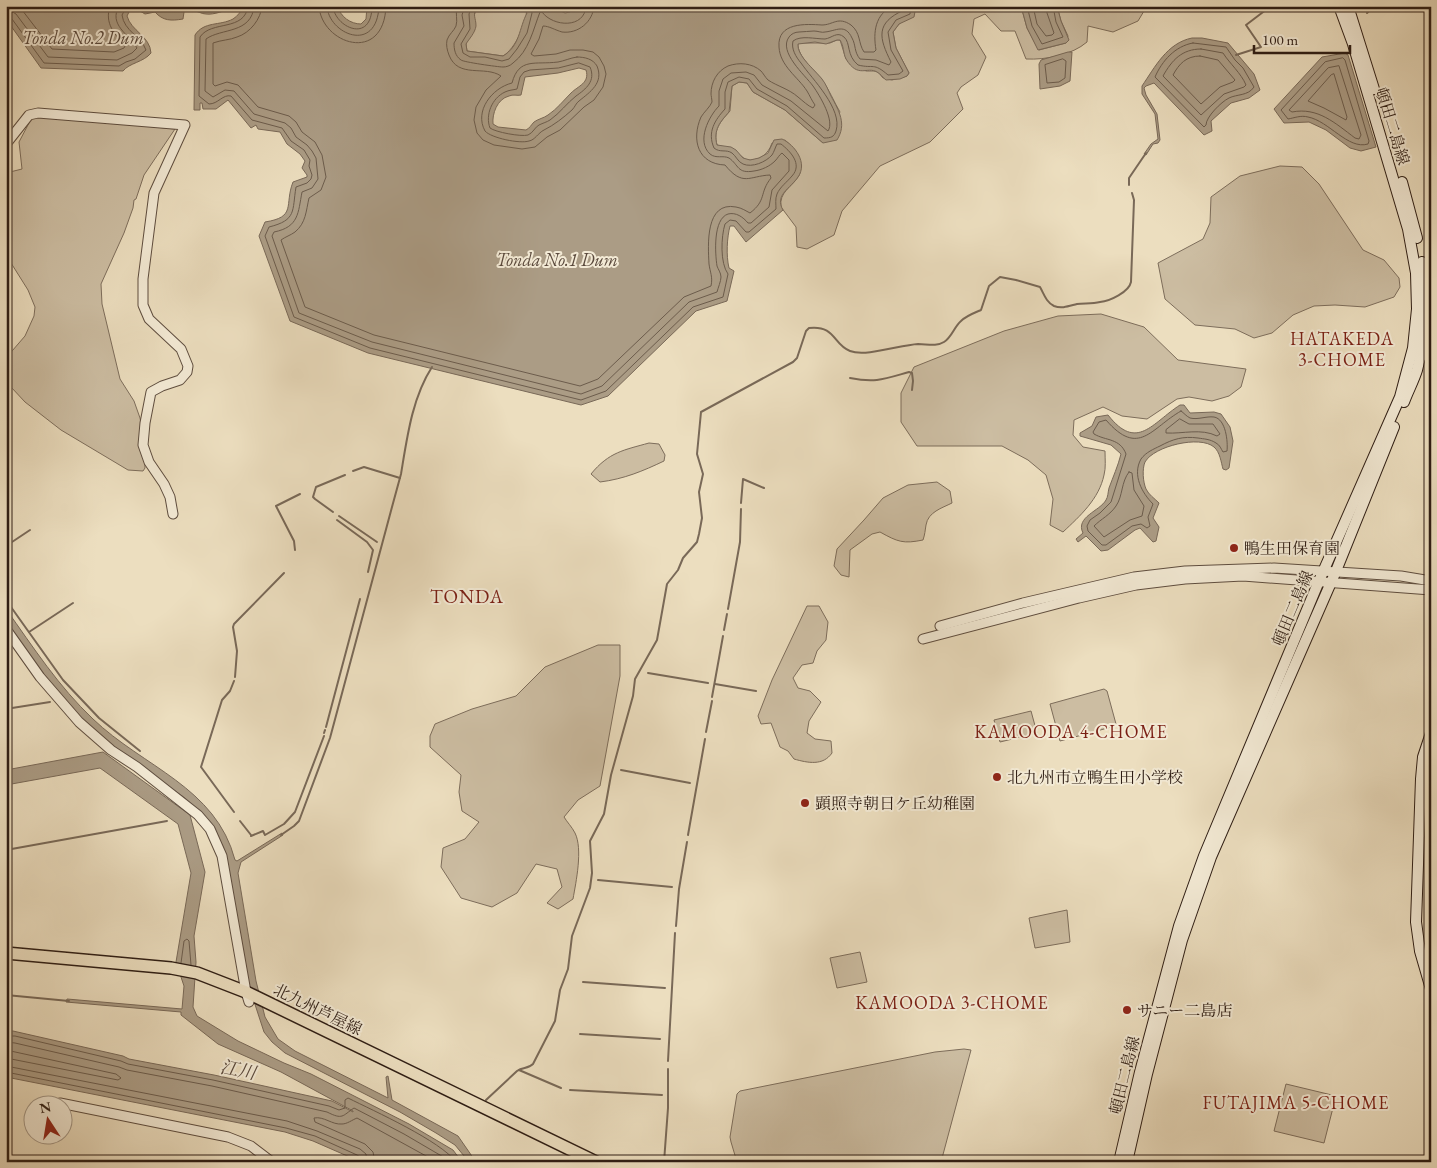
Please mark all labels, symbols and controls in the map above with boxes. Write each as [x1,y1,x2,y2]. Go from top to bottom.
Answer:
scale bar [1254,22,1351,54]
water label: Tonda No.2 Dum [22,26,144,49]
text: 100 m [1262,30,1299,49]
street label: 頓田二島線 [1371,85,1414,167]
water label: Tonda No.1 Dum [496,248,618,271]
district label: HATAKEDA 3-CHOME [1290,327,1394,371]
place label: 鴨生田保育園 [1244,538,1340,559]
marker: 鴨生田保育園 [1228,542,1240,554]
street label: 頓田二島線 [1267,567,1318,649]
district label: TONDA [430,584,504,609]
district label: KAMOODA 4-CHOME [974,720,1168,743]
place label: 北九州市立鴨生田小学校 [1007,767,1183,788]
marker: 北九州市立鴨生田小学校 [991,771,1003,783]
place label: 顕照寺朝日ケ丘幼稚園 [815,793,975,814]
marker: 顕照寺朝日ケ丘幼稚園 [799,797,811,809]
street label: 北九州芦屋線 [270,979,366,1040]
district label: KAMOODA 3-CHOME [855,991,1049,1014]
place label: サニー二島店 [1137,1000,1232,1021]
marker: サニー二島店 [1121,1004,1133,1016]
street label: 頓田二島線 [1105,1034,1144,1116]
water label: 江川 [218,1055,260,1085]
district label: FUTAJIMA 5-CHOME [1202,1091,1390,1114]
north arrow [22,1096,72,1146]
text: N [38,1097,53,1117]

